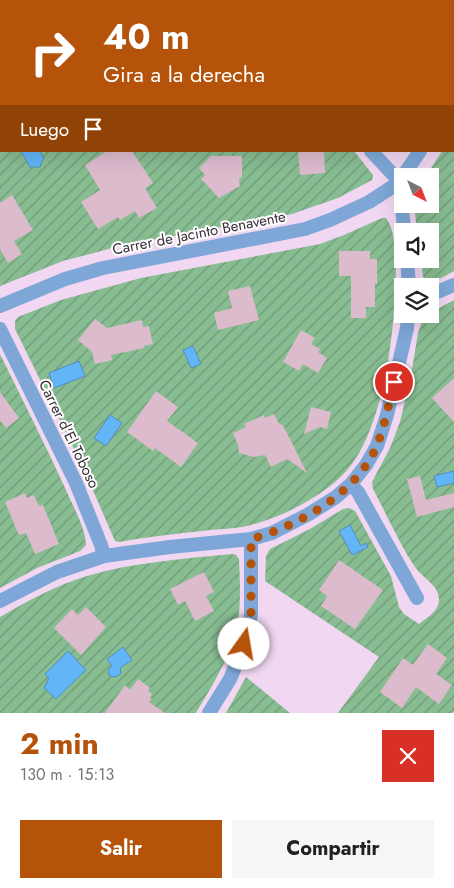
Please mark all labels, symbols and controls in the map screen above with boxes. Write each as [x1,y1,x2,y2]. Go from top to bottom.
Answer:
text: 40 m [103,12,190,62]
icon: right [20,20,85,85]
text: Gira a la derecha [103,58,265,90]
icon: arrive [79,115,107,143]
text: Luego [20,116,69,143]
north arrow [394,168,439,212]
map controls [394,168,439,323]
street label: Carrer de Jacinto Benavente [110,205,288,261]
button: sound [394,223,439,268]
button: layers [394,278,439,323]
pin [373,361,415,403]
icon: arrive [380,368,408,396]
street label: Carrer d'El Toboso [33,376,105,492]
position arrow [217,617,269,669]
text: 2 min [20,722,99,765]
button: close [382,730,434,782]
text: 130 m · 15:13 [20,763,114,786]
button: Salir [20,820,222,878]
button: Compartir [232,820,434,878]

